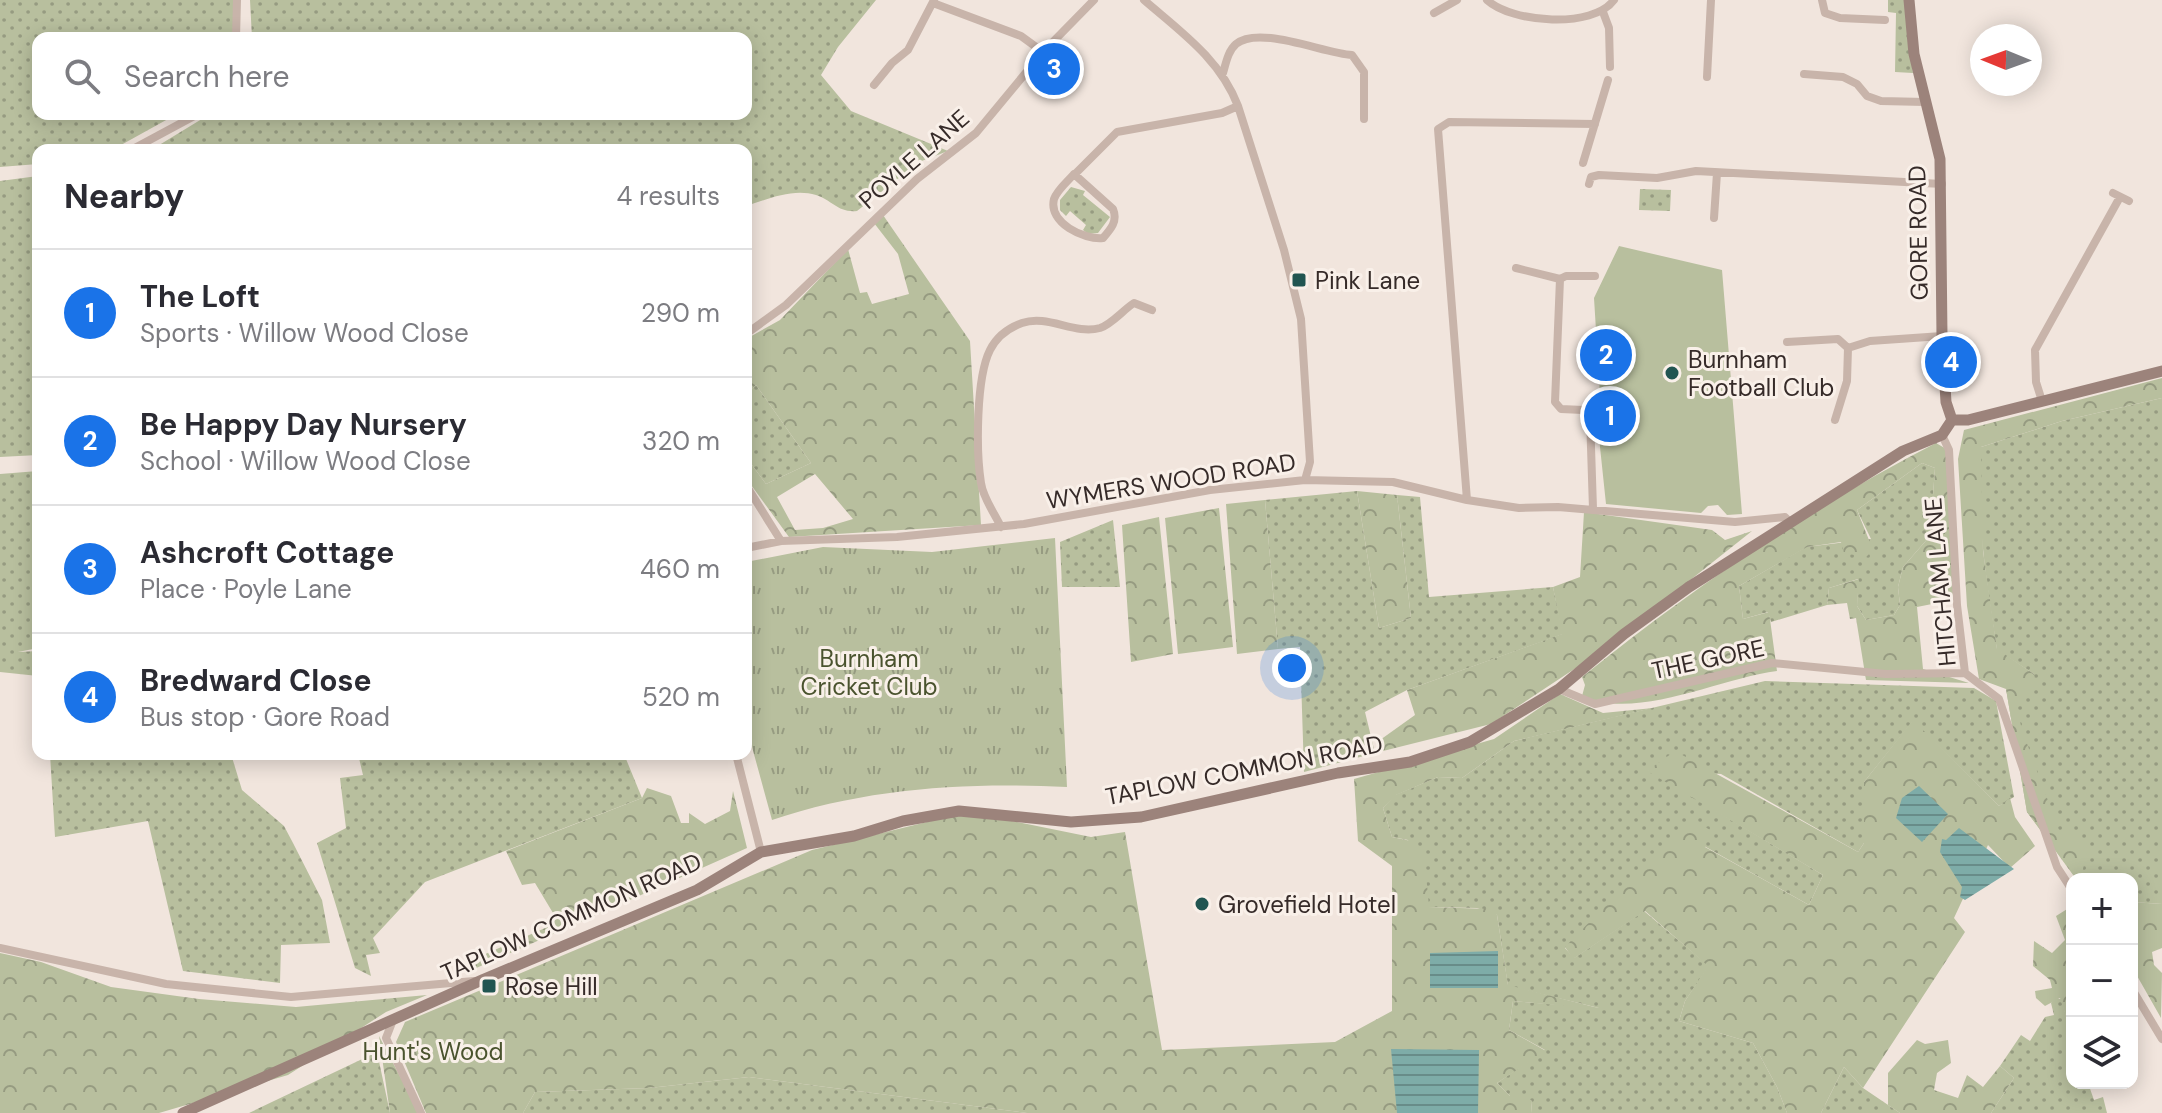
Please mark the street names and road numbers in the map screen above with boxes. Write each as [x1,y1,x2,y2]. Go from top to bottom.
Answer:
street label: POYLE LANE [852,103,976,215]
street label: GORE ROAD [1901,165,1935,301]
street label: WYMERS WOOD ROAD [1044,446,1298,516]
street label: HITCHAM LANE [1917,496,1963,668]
street label: THE GORE [1649,632,1767,686]
street label: TAPLOW COMMON ROAD [1103,728,1385,812]
street label: TAPLOW COMMON ROAD [436,846,706,988]

